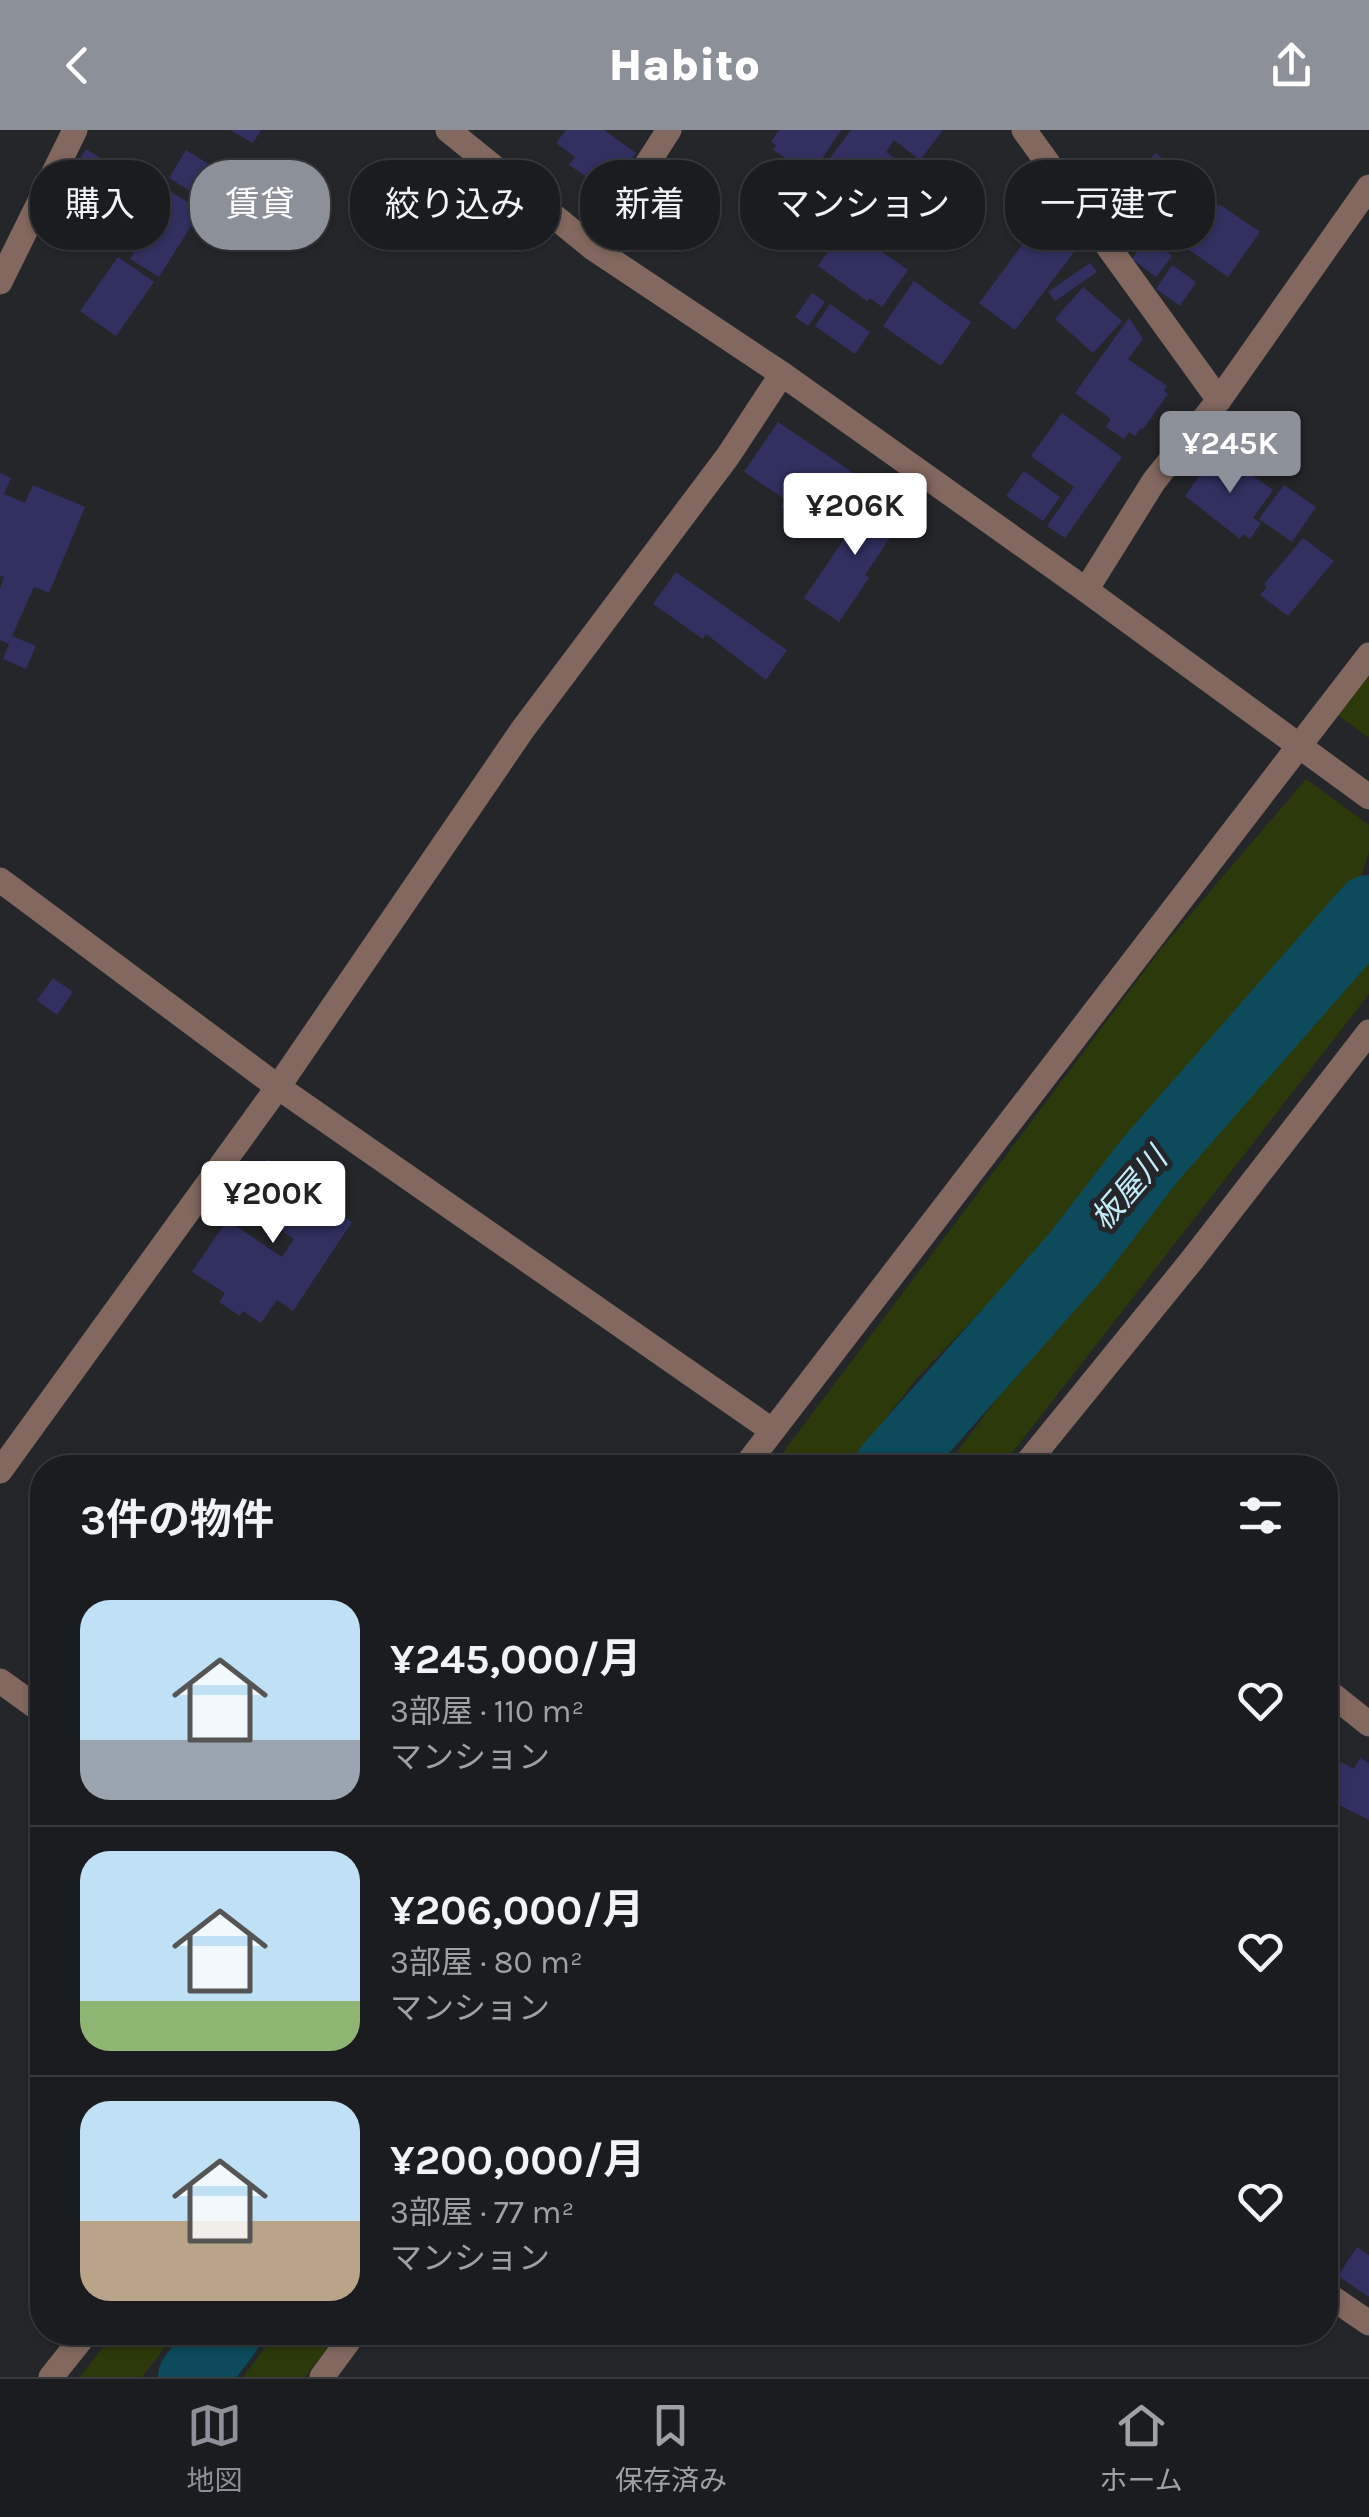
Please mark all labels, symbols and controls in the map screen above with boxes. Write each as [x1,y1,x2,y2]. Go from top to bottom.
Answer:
icon: back [50,38,105,93]
icon: share [1264,38,1319,93]
text: Habito [609,39,760,91]
chip: 購入 [30,160,170,250]
chip: 賃貸 [190,160,330,250]
chip: 絞り込み [350,160,560,250]
chip: 新着 [580,160,720,250]
chip: マンション [740,160,985,250]
chip: 一戸建て [1005,160,1215,250]
pin: ¥245K [1160,411,1300,496]
text: ¥245K [1182,425,1278,462]
pin: ¥206K [785,473,925,558]
text: ¥206K [806,487,904,524]
water label: 板屋川 [1084,1138,1176,1237]
pin: ¥200K [203,1161,343,1246]
text: ¥200K [223,1175,323,1212]
icon: filters [1233,1488,1288,1543]
text: 3件の物件 [80,1495,274,1545]
text: ¥245,000/月 [390,1634,642,1684]
icon: home [160,1640,280,1760]
icon: heart [1233,1673,1288,1728]
text: 3部屋 · 110 m² [390,1693,584,1730]
text: マンション [390,1739,550,1776]
text: ¥206,000/月 [390,1885,644,1935]
icon: home [160,1891,280,2011]
icon: heart [1233,1924,1288,1979]
text: 3部屋 · 80 m² [390,1944,583,1981]
text: マンション [390,1990,550,2027]
text: ¥200,000/月 [390,2135,645,2185]
icon: home [160,2141,280,2261]
icon: heart [1233,2174,1288,2229]
text: 3部屋 · 77 m² [390,2194,574,2231]
text: マンション [390,2240,550,2277]
tab: 地図 [186,2398,242,2498]
tab: 保存済み [615,2398,727,2498]
tab: ホーム [1100,2398,1183,2498]

